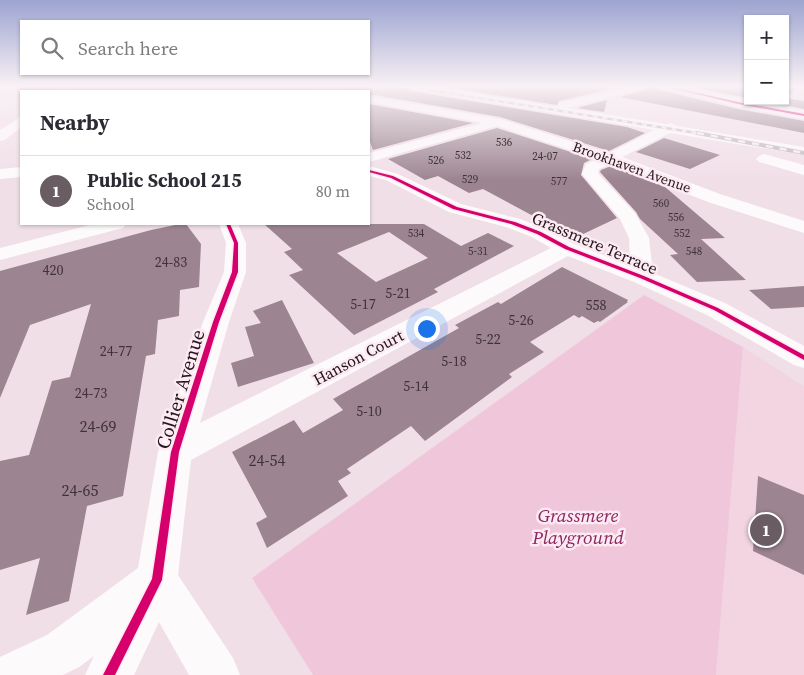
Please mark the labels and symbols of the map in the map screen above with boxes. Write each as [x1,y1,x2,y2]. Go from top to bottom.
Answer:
house number: 536 [496,135,513,150]
street label: Brookhaven Avenue [570,136,694,198]
house number: 532 [455,148,472,163]
house number: 24-07 [532,149,558,164]
house number: 526 [428,153,445,168]
house number: 529 [462,172,478,187]
house number: 577 [551,174,568,189]
house number: 560 [653,196,670,211]
street label: Grassmere Terrace [529,207,661,279]
house number: 556 [668,210,685,225]
house number: 534 [408,226,425,241]
house number: 552 [674,226,691,241]
house number: 5-31 [468,244,488,259]
house number: 548 [686,244,702,259]
house number: 24-83 [155,252,187,272]
house number: 420 [43,260,64,280]
house number: 5-21 [385,283,411,303]
house number: 5-17 [350,294,376,314]
house number: 558 [586,295,607,315]
house number: 5-26 [508,310,534,330]
your location [414,316,440,342]
street label: Hanson Court [309,324,408,390]
street label: Collier Avenue [149,326,211,452]
house number: 5-22 [475,329,501,349]
house number: 24-77 [100,341,132,361]
house number: 5-18 [441,351,467,371]
house number: 5-14 [403,376,429,396]
house number: 24-73 [75,383,107,403]
house number: 5-10 [356,401,382,421]
house number: 24-69 [80,415,117,437]
house number: 24-54 [249,449,286,471]
house number: 24-65 [62,479,99,501]
park label: Grassmere Playground [531,502,624,550]
pin: 1 [750,511,782,549]

